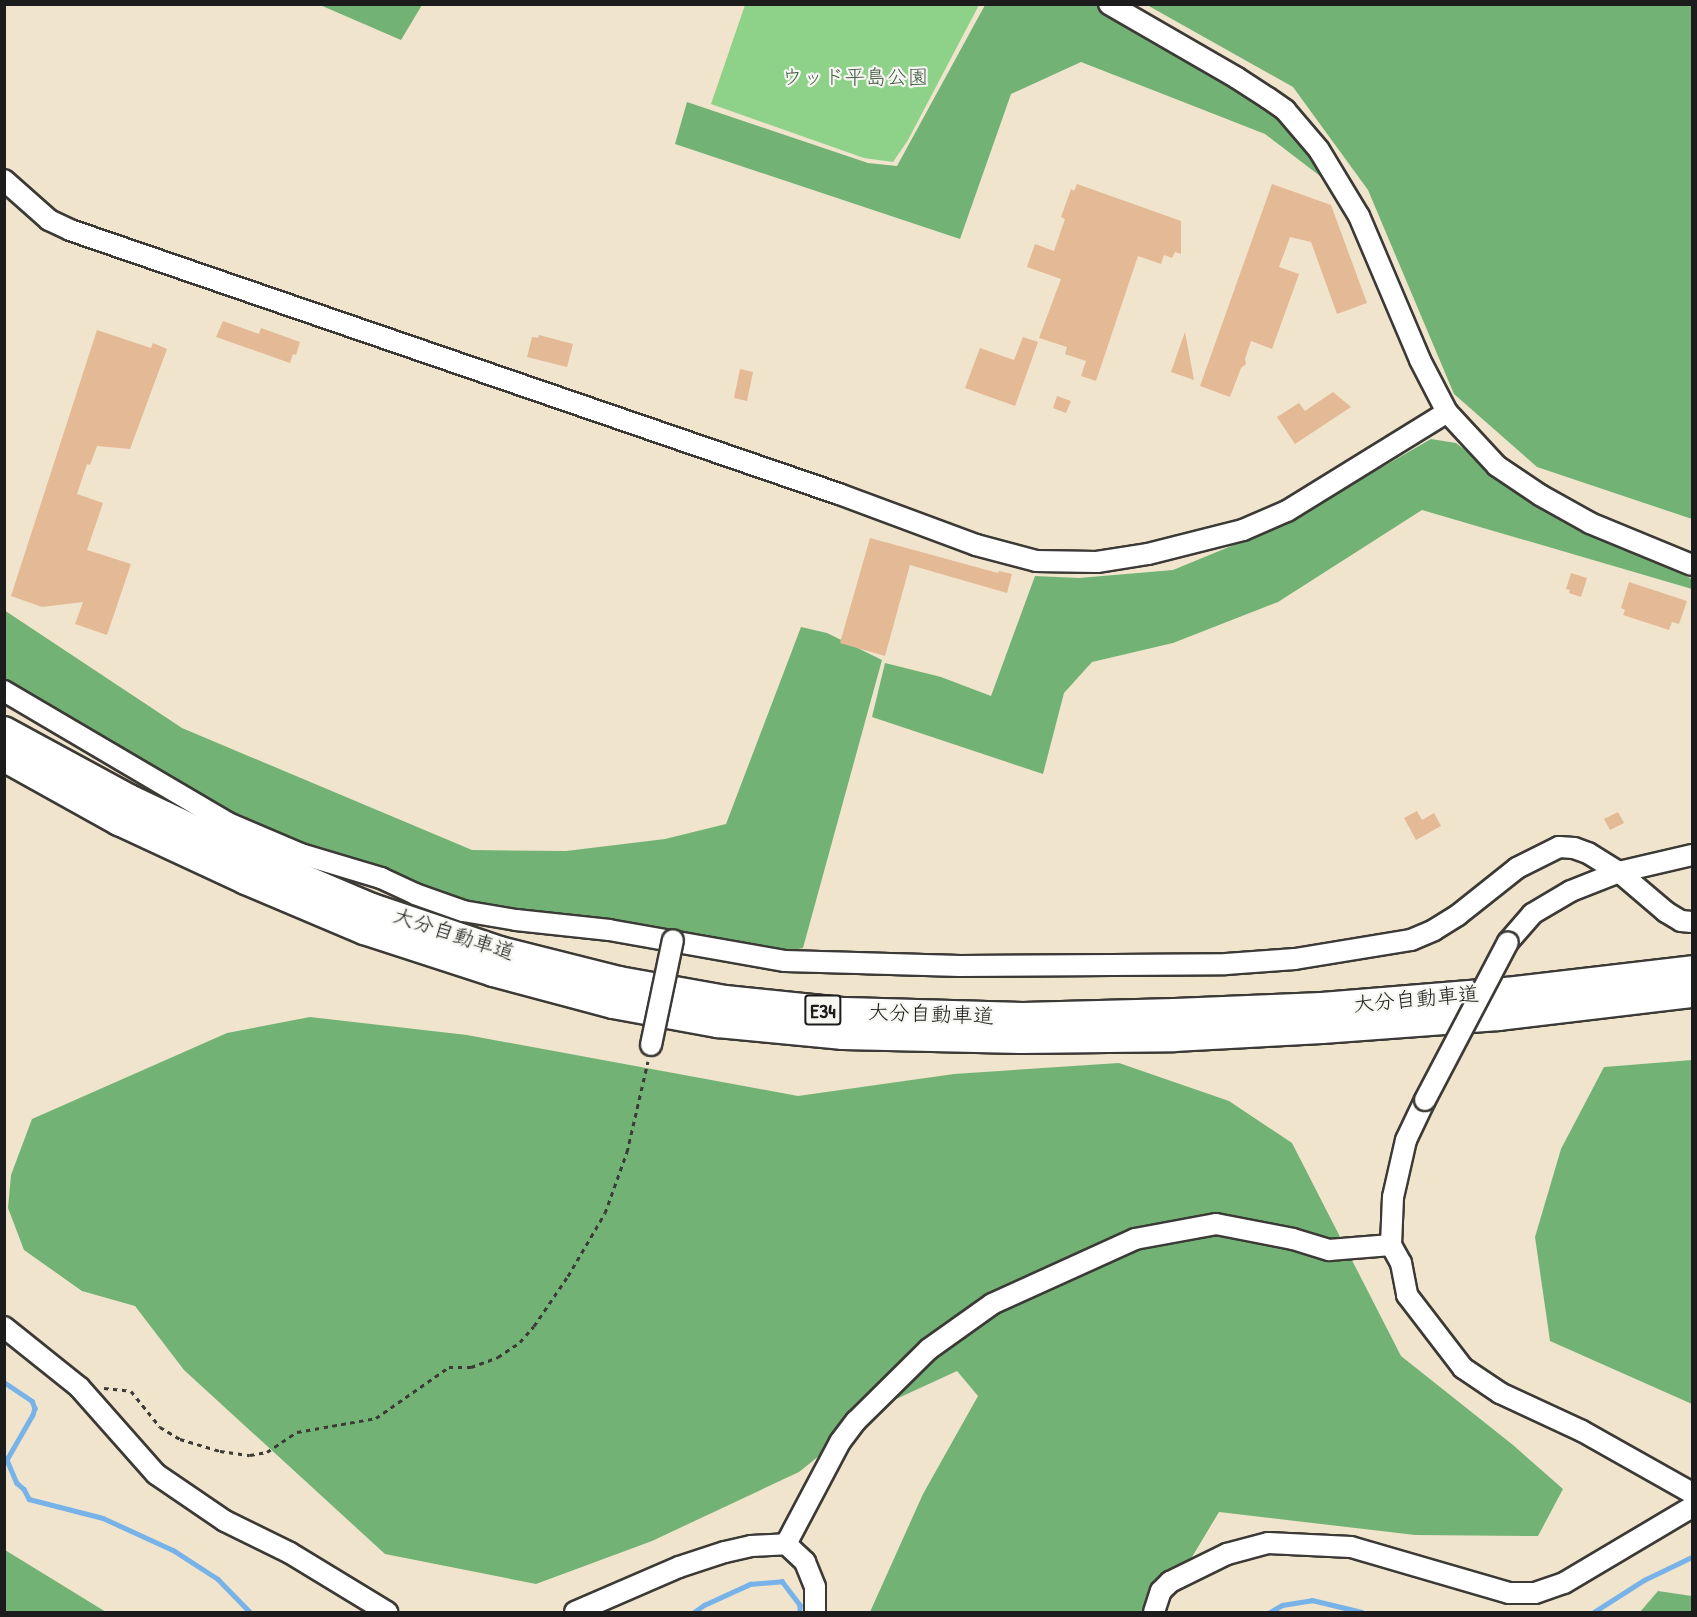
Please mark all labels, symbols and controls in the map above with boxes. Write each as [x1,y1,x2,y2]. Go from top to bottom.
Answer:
park label: ウッド平島公園 [782,64,928,90]
street label: 大分自動車道 [390,903,518,965]
street label: 大分自動車道 [1352,981,1480,1017]
road number: E34 [804,993,842,1027]
street label: 大分自動車道 [868,999,994,1029]

